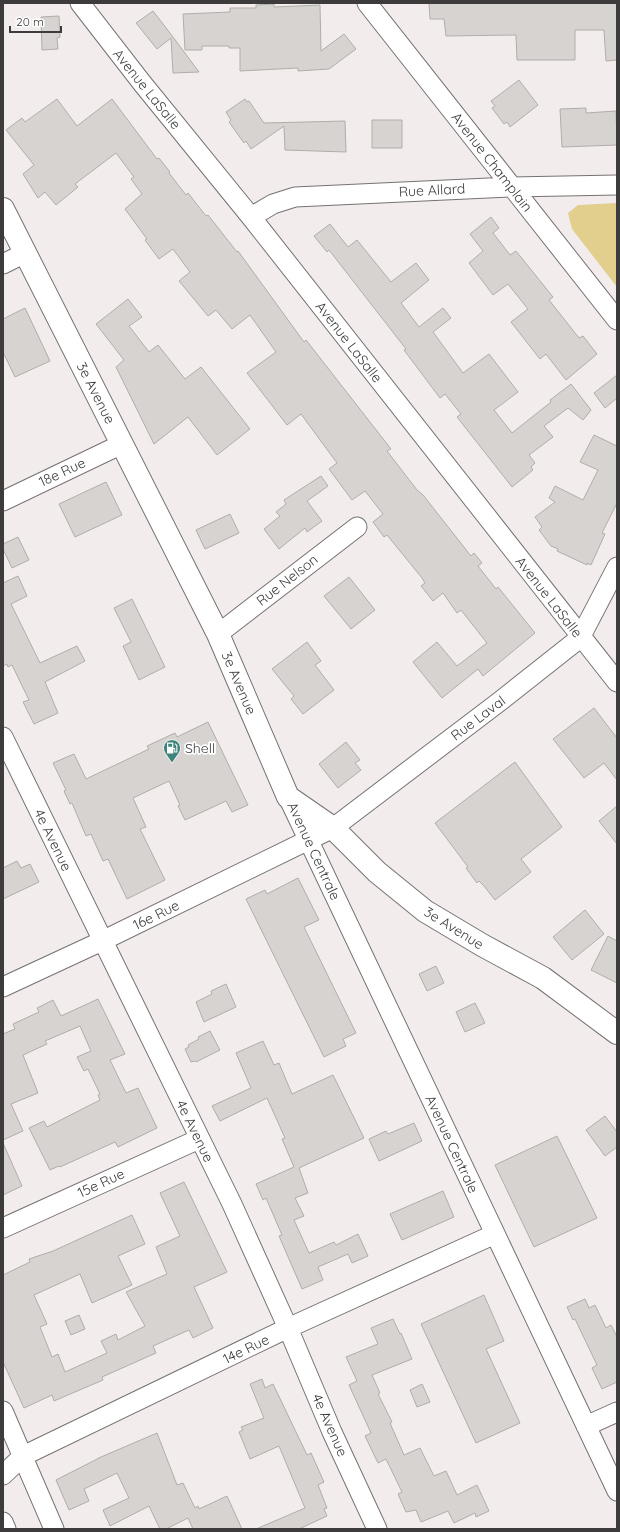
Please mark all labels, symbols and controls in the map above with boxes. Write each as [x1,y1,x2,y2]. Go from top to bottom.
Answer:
scale bar [10,8,61,34]
text: 20 m [16,14,44,29]
street label: Avenue LaSalle [109,45,185,133]
street label: Avenue Champlain [448,109,536,215]
street label: Rue Allard [398,179,466,201]
street label: Avenue LaSalle [312,298,386,386]
street label: 3e Avenue [73,359,119,427]
street label: 18e Rue [36,453,88,491]
street label: Rue Nelson [253,550,321,610]
street label: Avenue LaSalle [512,553,586,641]
street label: 3e Avenue [218,649,260,717]
street label: Rue Laval [447,692,509,744]
fuel station icon: Shell [162,738,182,763]
place label: Shell [185,739,215,757]
street label: Avenue Centrale [283,799,345,903]
street label: 4e Avenue [30,806,76,874]
street label: 16e Rue [130,896,182,934]
street label: 3e Avenue [421,903,487,953]
street label: Avenue Centrale [421,1092,483,1196]
street label: 4e Avenue [172,1097,218,1165]
street label: 15e Rue [75,1164,127,1202]
street label: 14e Rue [220,1330,272,1368]
street label: 4e Avenue [308,1391,352,1459]

